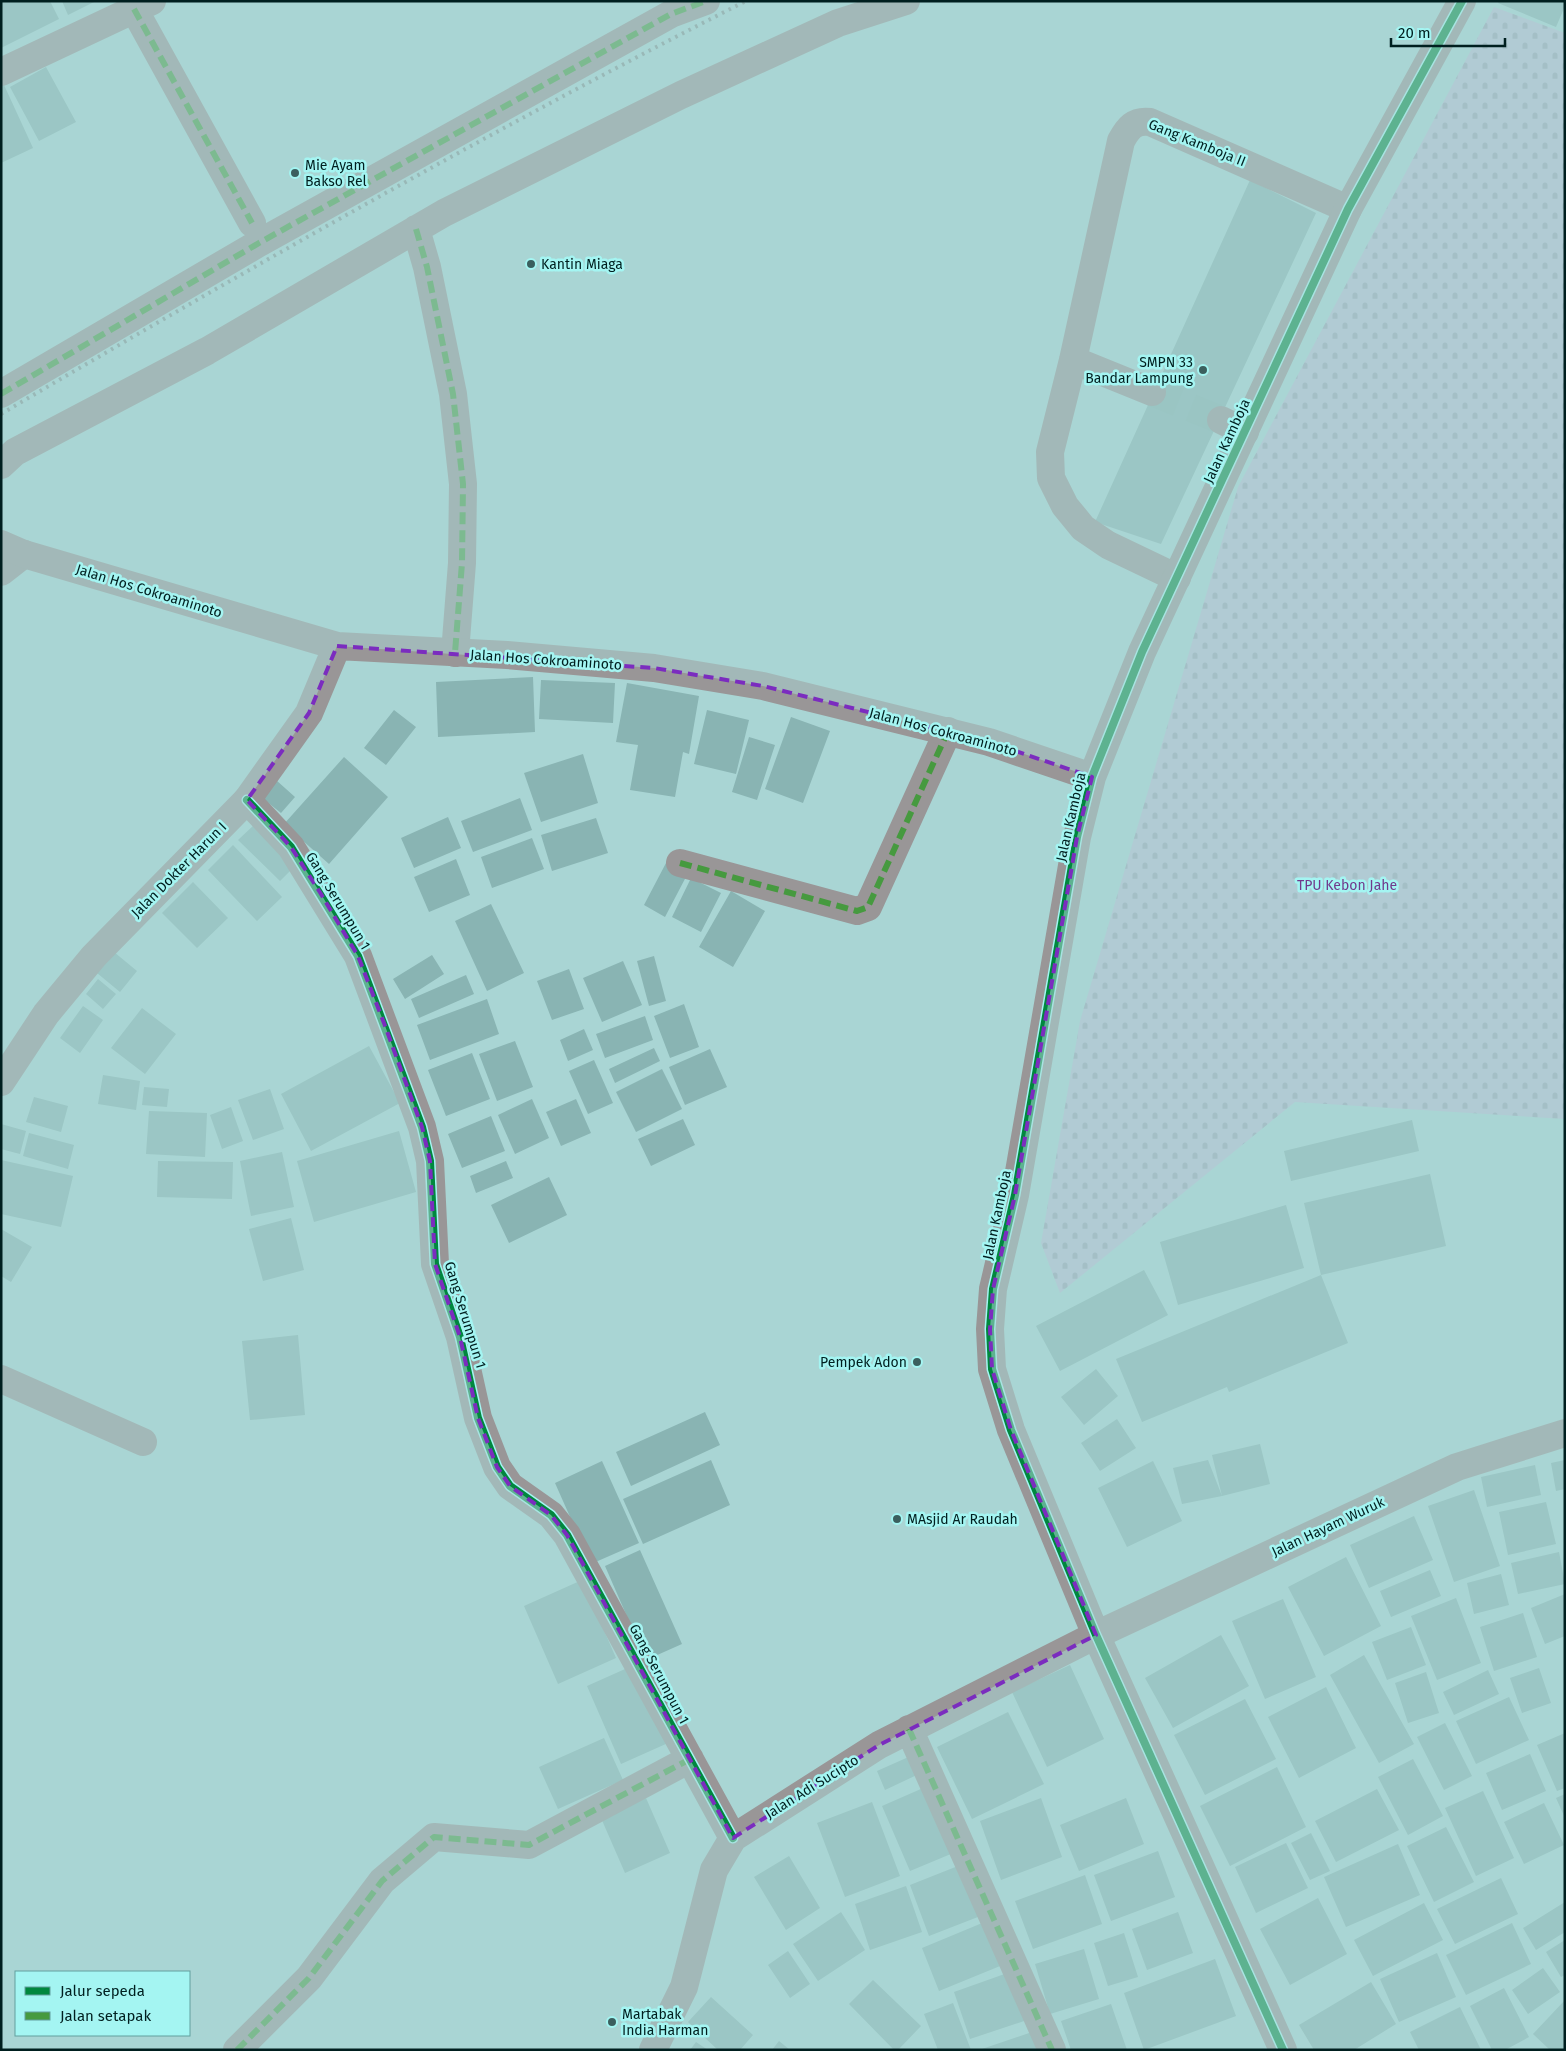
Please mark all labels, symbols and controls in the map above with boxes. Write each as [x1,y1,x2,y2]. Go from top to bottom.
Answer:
scale bar [1391,15,1505,47]
text: 20 m [1398,24,1431,42]
street label: Gang Kamboja II [1146,116,1248,170]
place label: Mie Ayam Bakso Rel [305,157,367,190]
marker: Mie Ayam Bakso Rel [289,167,301,179]
place label: Kantin Miaga [541,256,623,273]
marker: Kantin Miaga [525,258,537,270]
place label: SMPN 33 Bandar Lampung [1085,354,1194,387]
marker: SMPN 33 Bandar Lampung [1197,364,1209,376]
street label: Jalan Kamboja [1200,396,1254,486]
street label: Jalan Hos Cokroaminoto [74,561,224,621]
street label: Jalan Hos Cokroaminoto [470,646,622,674]
street label: Jalan Hos Cokroaminoto [867,704,1019,760]
street label: Jalan Kamboja [1052,771,1090,863]
street label: Jalan Dokter Harun I [128,819,230,921]
street label: Gang Serumpun 1 [302,849,374,953]
park label: TPU Kebon Jahe [1297,877,1397,894]
street label: Jalan Kamboja [979,1169,1015,1261]
street label: Gang Serumpun 1 [441,1259,489,1371]
place label: Pempek Adon [820,1354,907,1371]
marker: Pempek Adon [911,1356,923,1368]
street label: Jalan Hayam Wuruk [1269,1493,1388,1561]
place label: MAsjid Ar Raudah [907,1511,1018,1528]
marker: MAsjid Ar Raudah [891,1513,903,1525]
street label: Gang Serumpun 1 [625,1621,693,1727]
street label: Jalan Adi Sucipto [762,1751,862,1823]
legend [15,1971,190,2036]
text: Jalur sepeda [60,1982,145,2000]
place label: Martabak India Harman [622,2006,708,2039]
text: Jalan setapak [60,2007,151,2025]
marker: Martabak India Harman [606,2016,618,2028]

